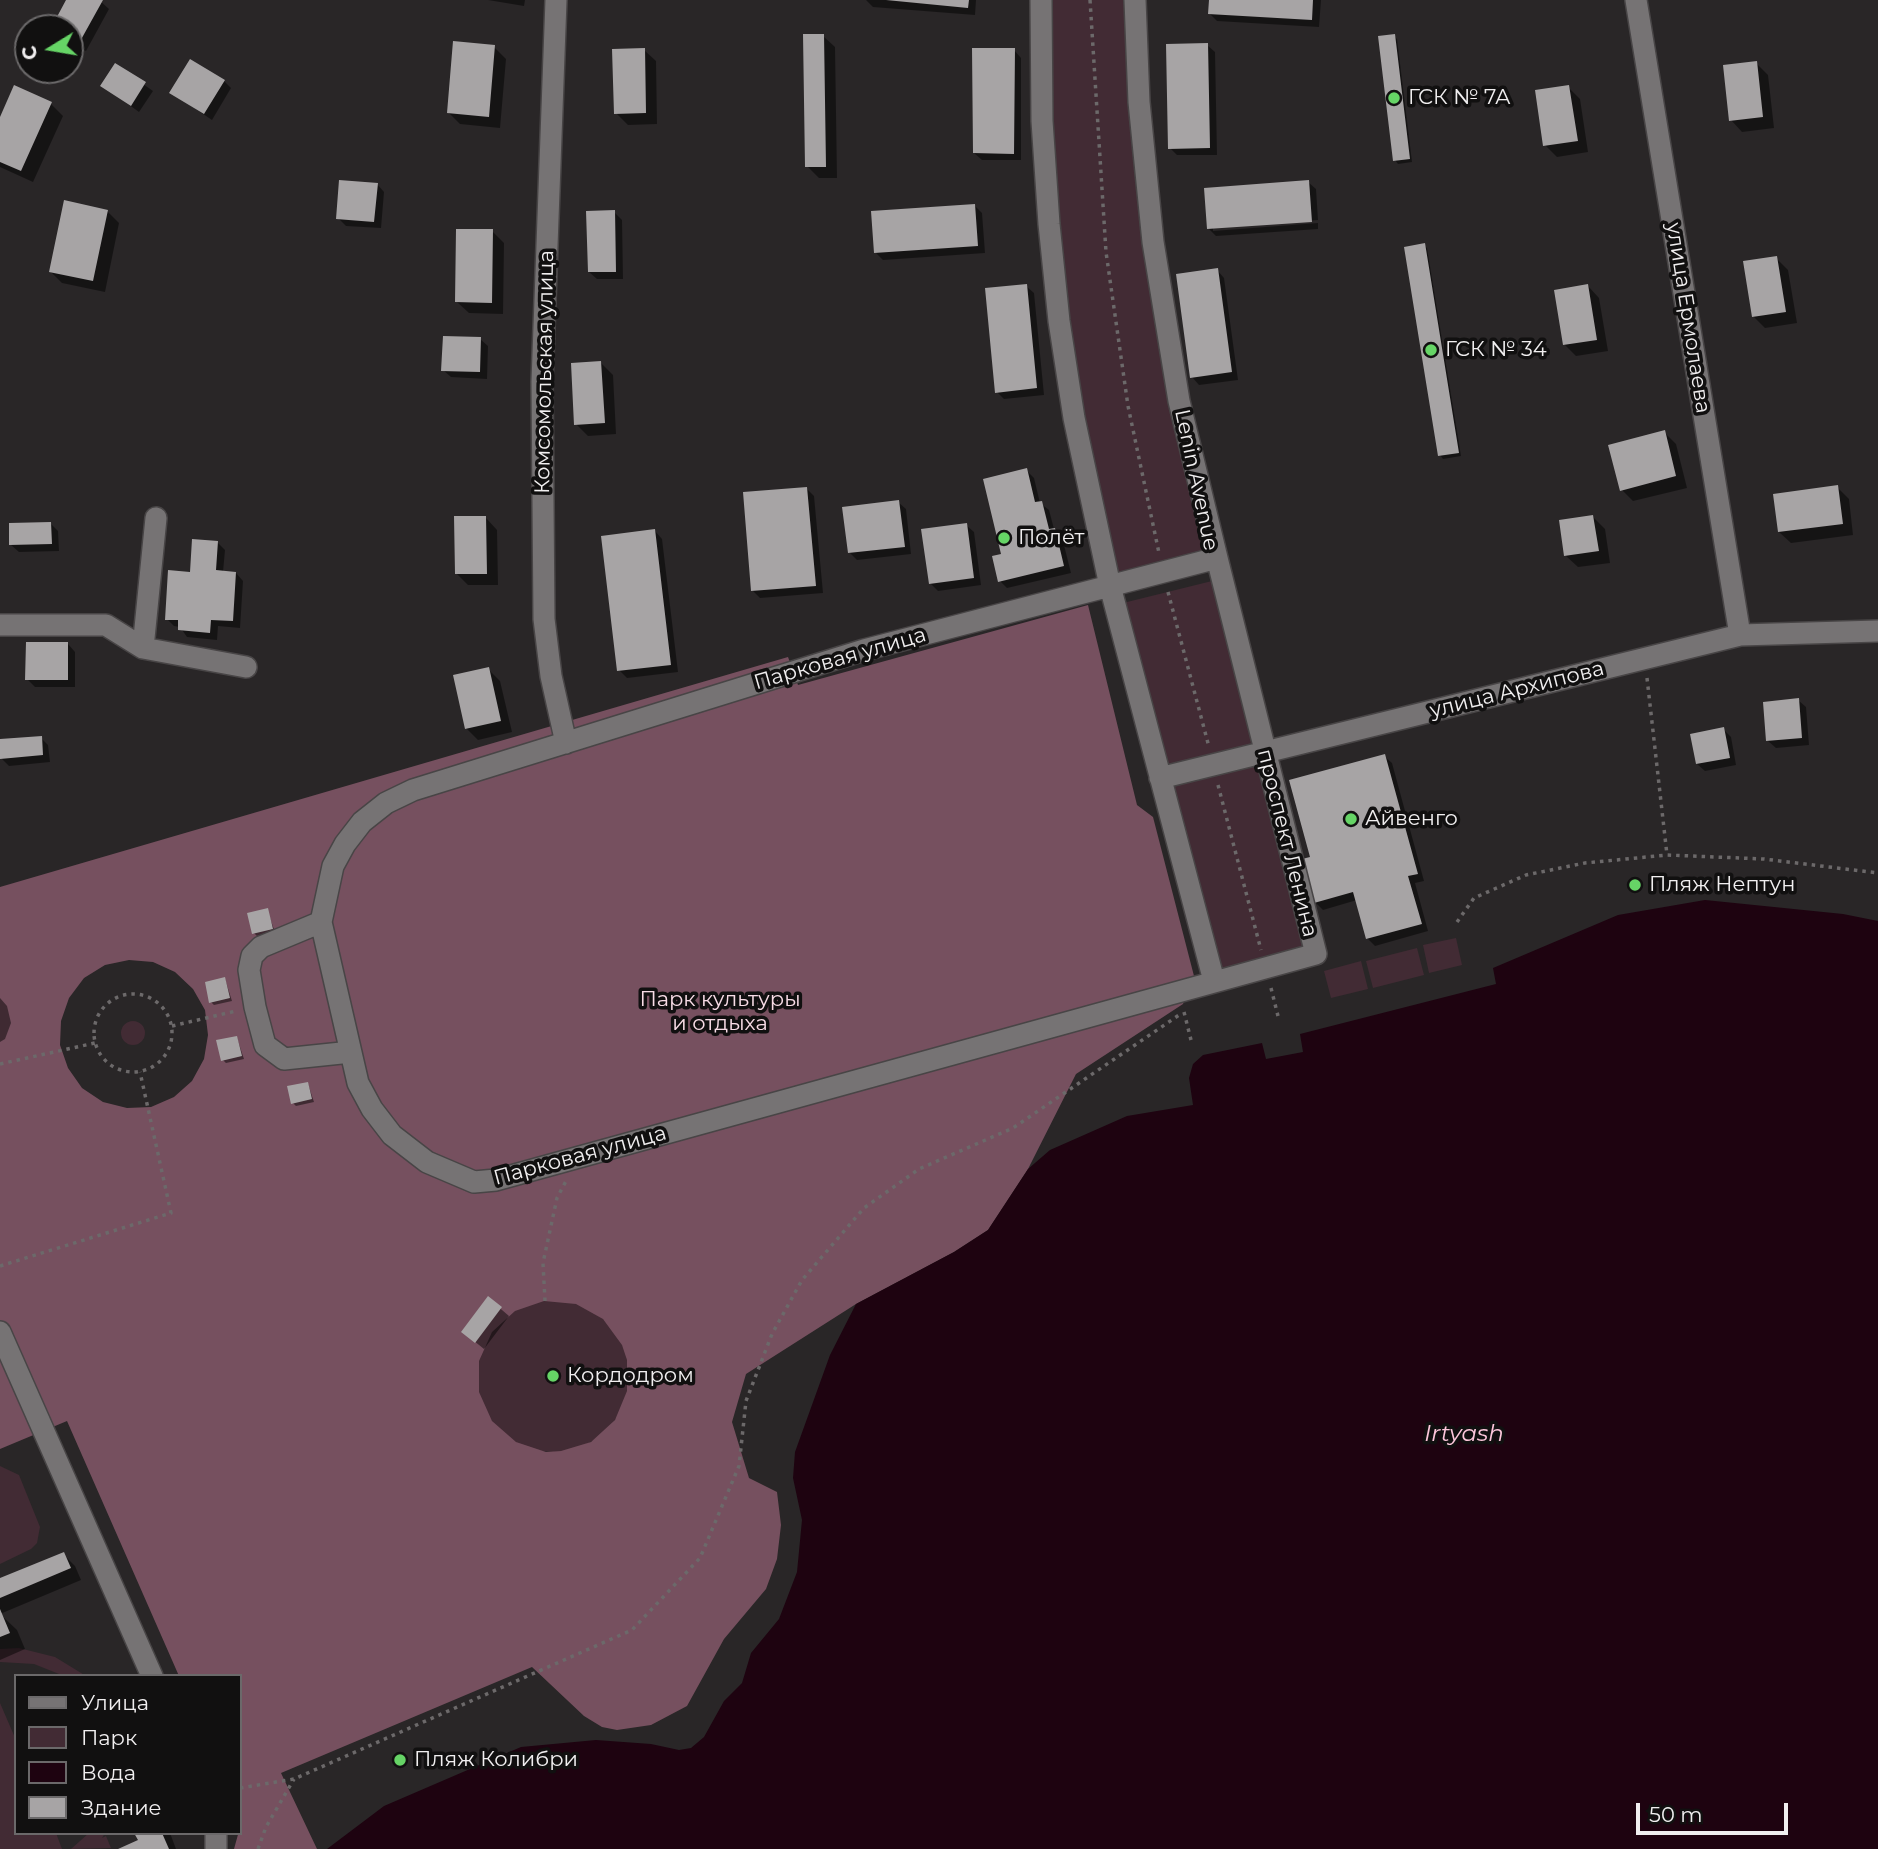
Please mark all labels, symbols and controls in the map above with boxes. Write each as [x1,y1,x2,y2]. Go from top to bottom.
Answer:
north arrow [14,14,84,84]
text: С [17,44,42,62]
place label: ГСК № 7А [1408,85,1511,111]
marker: ГСК № 7А [1386,90,1402,106]
street label: улица Ермолаева [1660,221,1716,415]
street label: Комсомольская улица [530,250,560,494]
place label: ГСК № 34 [1445,337,1547,363]
marker: ГСК № 34 [1423,342,1439,358]
street label: Lenin Avenue [1169,407,1223,553]
place label: Полёт [1018,525,1084,551]
marker: Полёт [996,530,1012,546]
street label: Парковая улица [751,622,929,696]
street label: улица Архипова [1427,656,1607,724]
street label: проспект Ленина [1251,746,1323,940]
place label: Айвенго [1365,806,1458,832]
marker: Айвенго [1343,811,1359,827]
place label: Пляж Нептун [1649,872,1795,898]
marker: Пляж Нептун [1627,877,1643,893]
park label: Парк культуры и отдыха [639,987,801,1037]
street label: Парковая улица [491,1121,669,1191]
place label: Кордодром [567,1363,694,1389]
marker: Кордодром [545,1368,561,1384]
water label: Irtyash [1424,1420,1504,1448]
legend [14,1674,242,1835]
text: Улица [81,1690,149,1715]
text: Парк [81,1725,137,1750]
place label: Пляж Колибри [414,1747,578,1773]
marker: Пляж Колибри [392,1752,408,1768]
text: Вода [81,1760,136,1785]
scale bar [1640,1790,1792,1834]
text: Здание [81,1795,162,1820]
text: 50 m [1649,1802,1703,1827]

